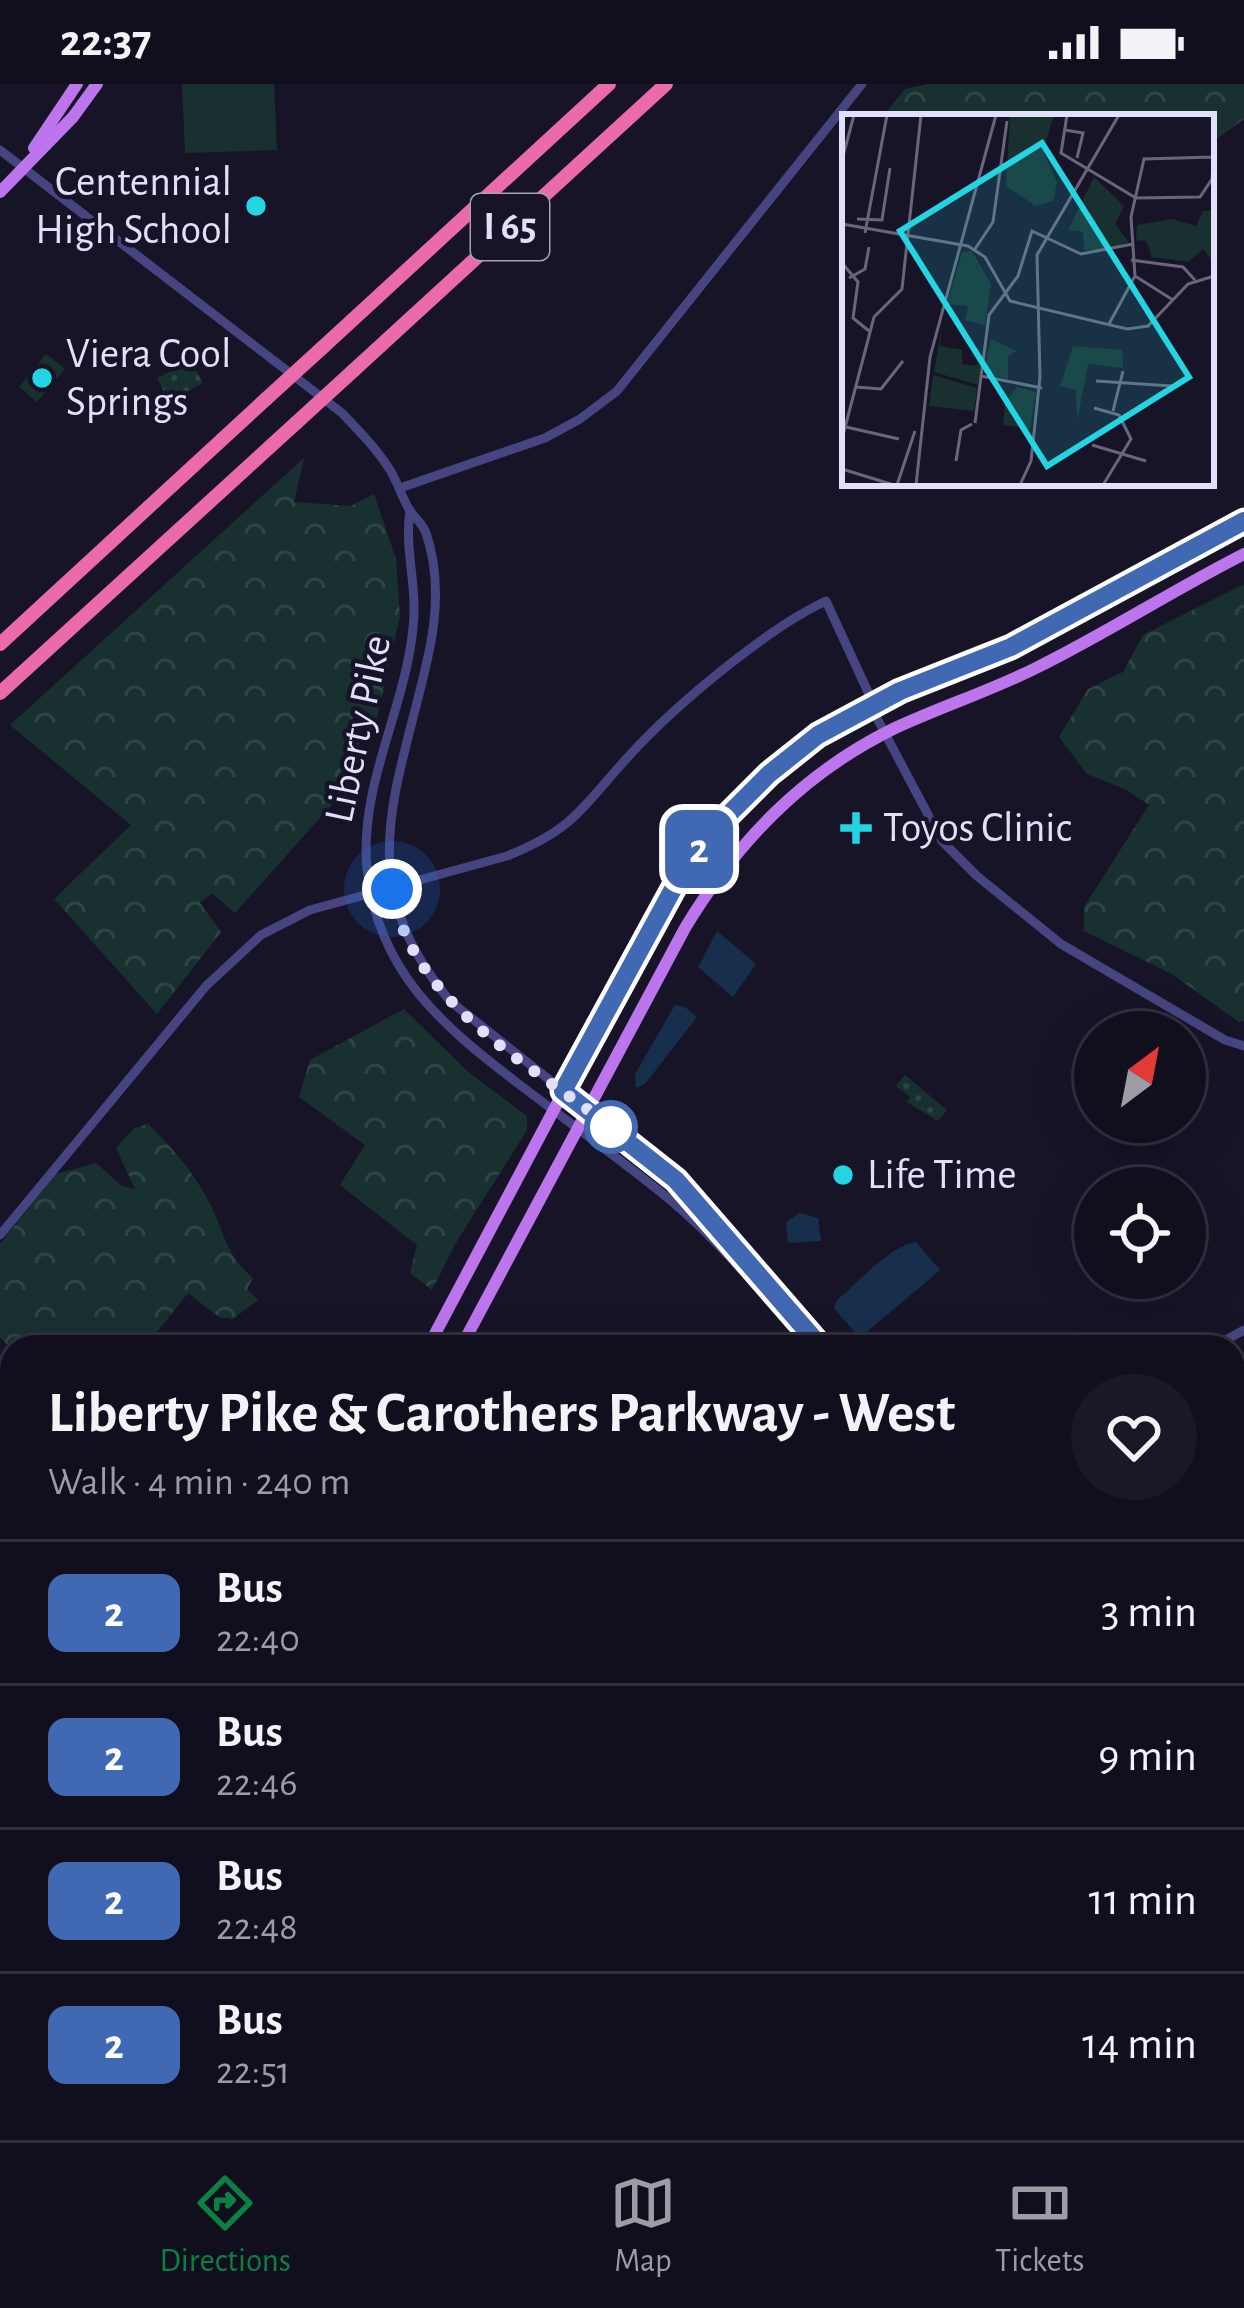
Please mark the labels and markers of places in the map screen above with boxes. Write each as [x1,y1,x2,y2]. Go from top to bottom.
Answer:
place label: Centennial High School [35,161,232,251]
marker: Centennial High School [243,193,269,219]
place label: Viera Cool Springs [66,333,231,423]
marker: Viera Cool Springs [29,365,55,391]
place label: Toyos Clinic [883,807,1072,849]
marker: Toyos Clinic [840,812,872,844]
unlabelled marker [586,1102,636,1152]
place label: Life Time [867,1154,1017,1196]
marker: Life Time [830,1162,856,1188]

